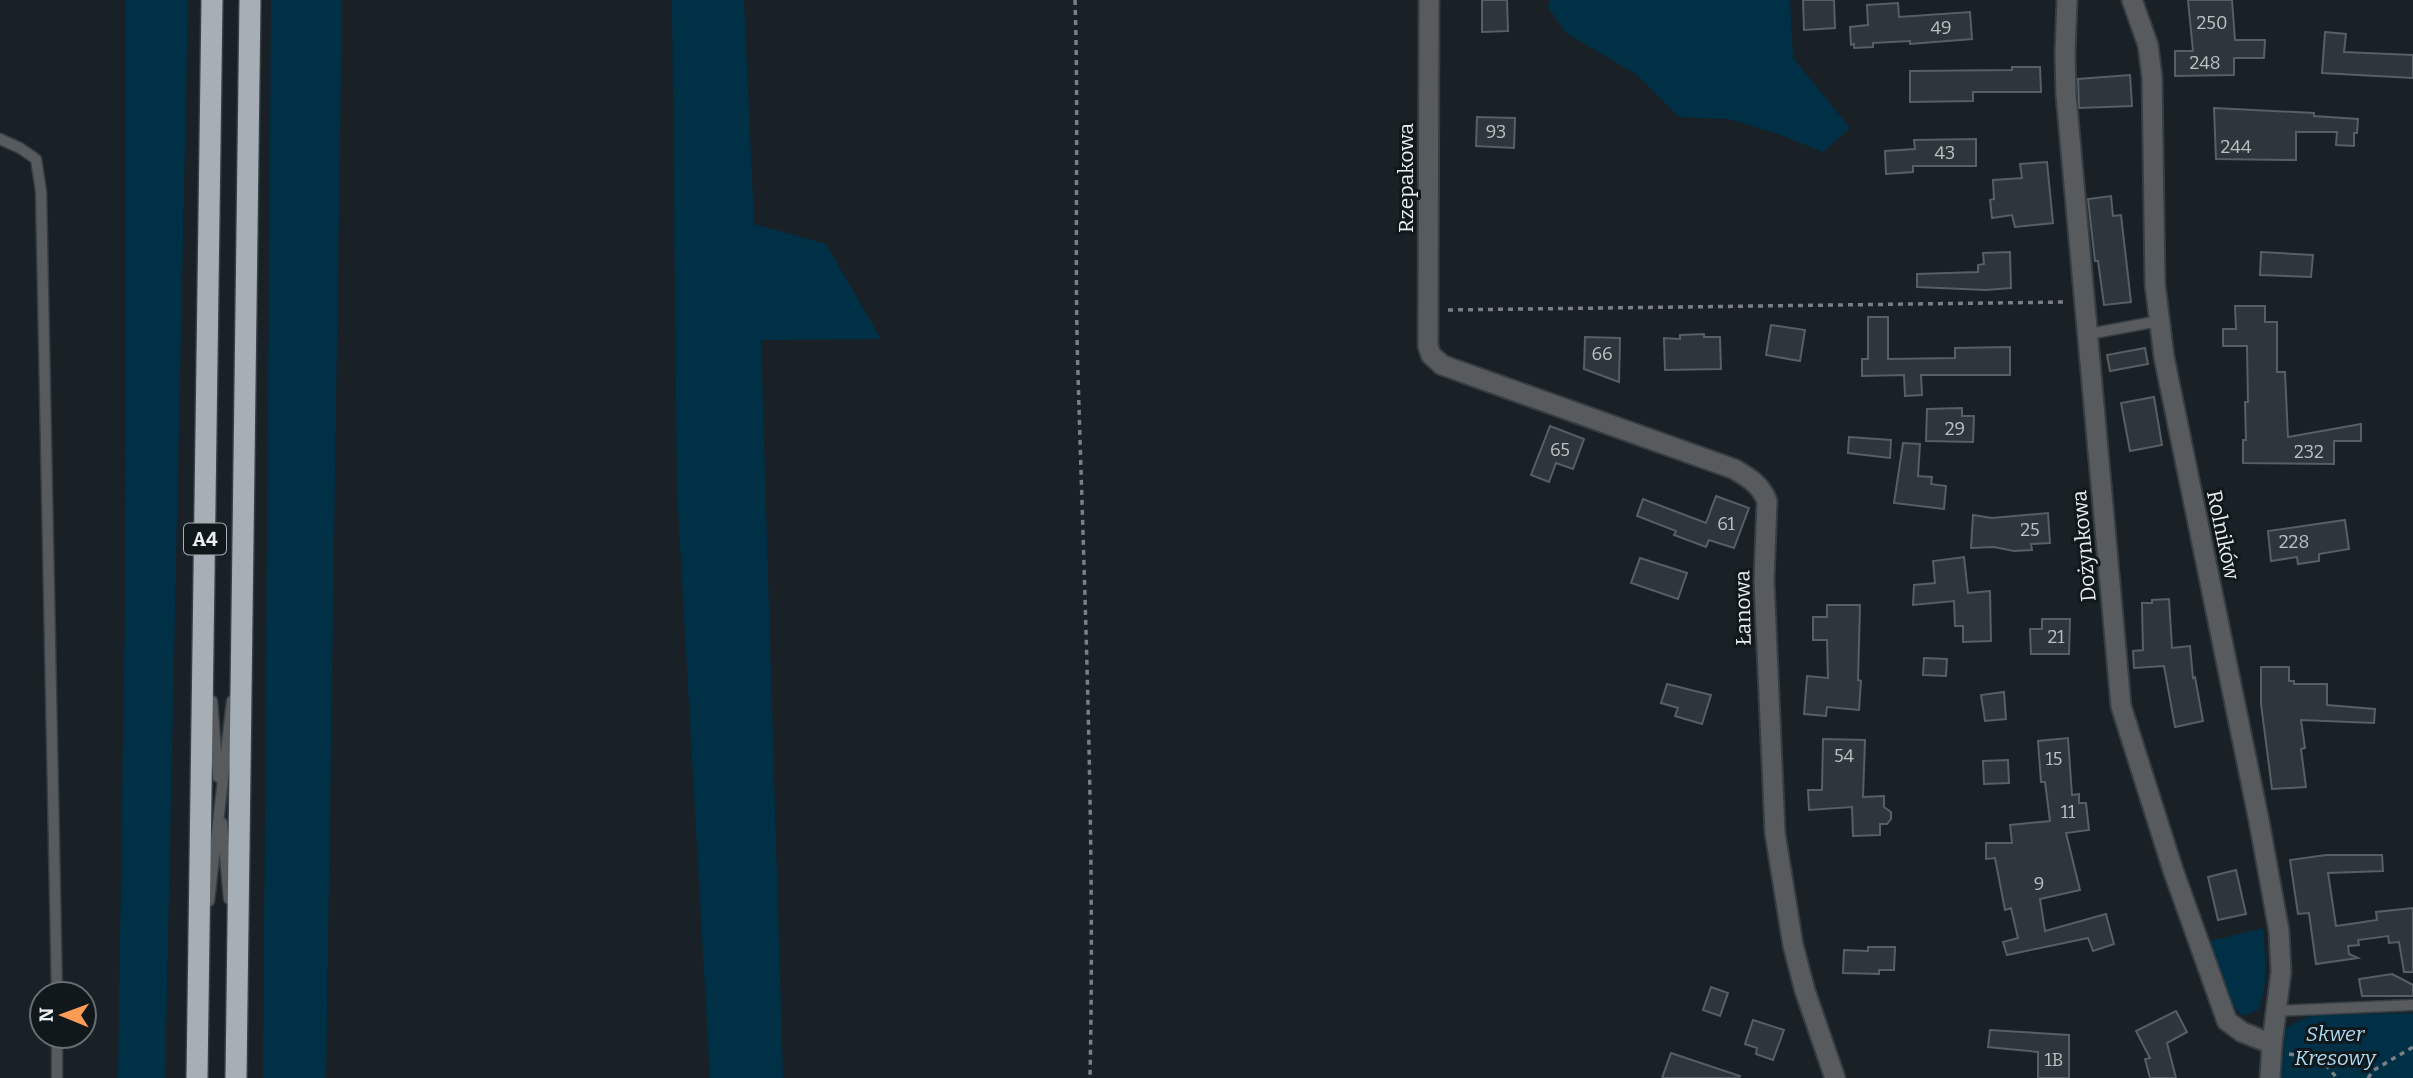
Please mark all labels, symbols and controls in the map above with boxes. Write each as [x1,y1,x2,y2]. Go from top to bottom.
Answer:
house number: 250 [2197,12,2227,34]
house number: 49 [1930,17,1952,39]
house number: 248 [2189,52,2221,74]
house number: 93 [1486,121,1506,143]
street label: Rzepakowa [1393,122,1419,233]
house number: 244 [2221,136,2252,158]
house number: 43 [1935,142,1955,164]
house number: 66 [1591,343,1613,365]
house number: 29 [1945,418,1965,440]
house number: 65 [1550,439,1570,461]
house number: 232 [2294,441,2324,463]
street label: Rolników [2201,488,2245,582]
street label: Dożynkowa [2066,489,2102,603]
house number: 61 [1717,513,1736,535]
house number: 25 [2020,519,2040,541]
road number: A4 [184,524,226,554]
house number: 228 [2279,531,2309,553]
street label: Łanowa [1729,569,1757,646]
house number: 21 [2047,626,2065,648]
house number: 54 [1834,745,1855,767]
house number: 15 [2046,748,2062,770]
house number: 11 [2061,801,2076,823]
house number: 9 [2034,873,2044,895]
north arrow [28,980,98,1050]
text: N [35,1007,58,1022]
park label: Skwer Kresowy [2294,1021,2377,1071]
house number: 1B [2045,1049,2063,1071]

